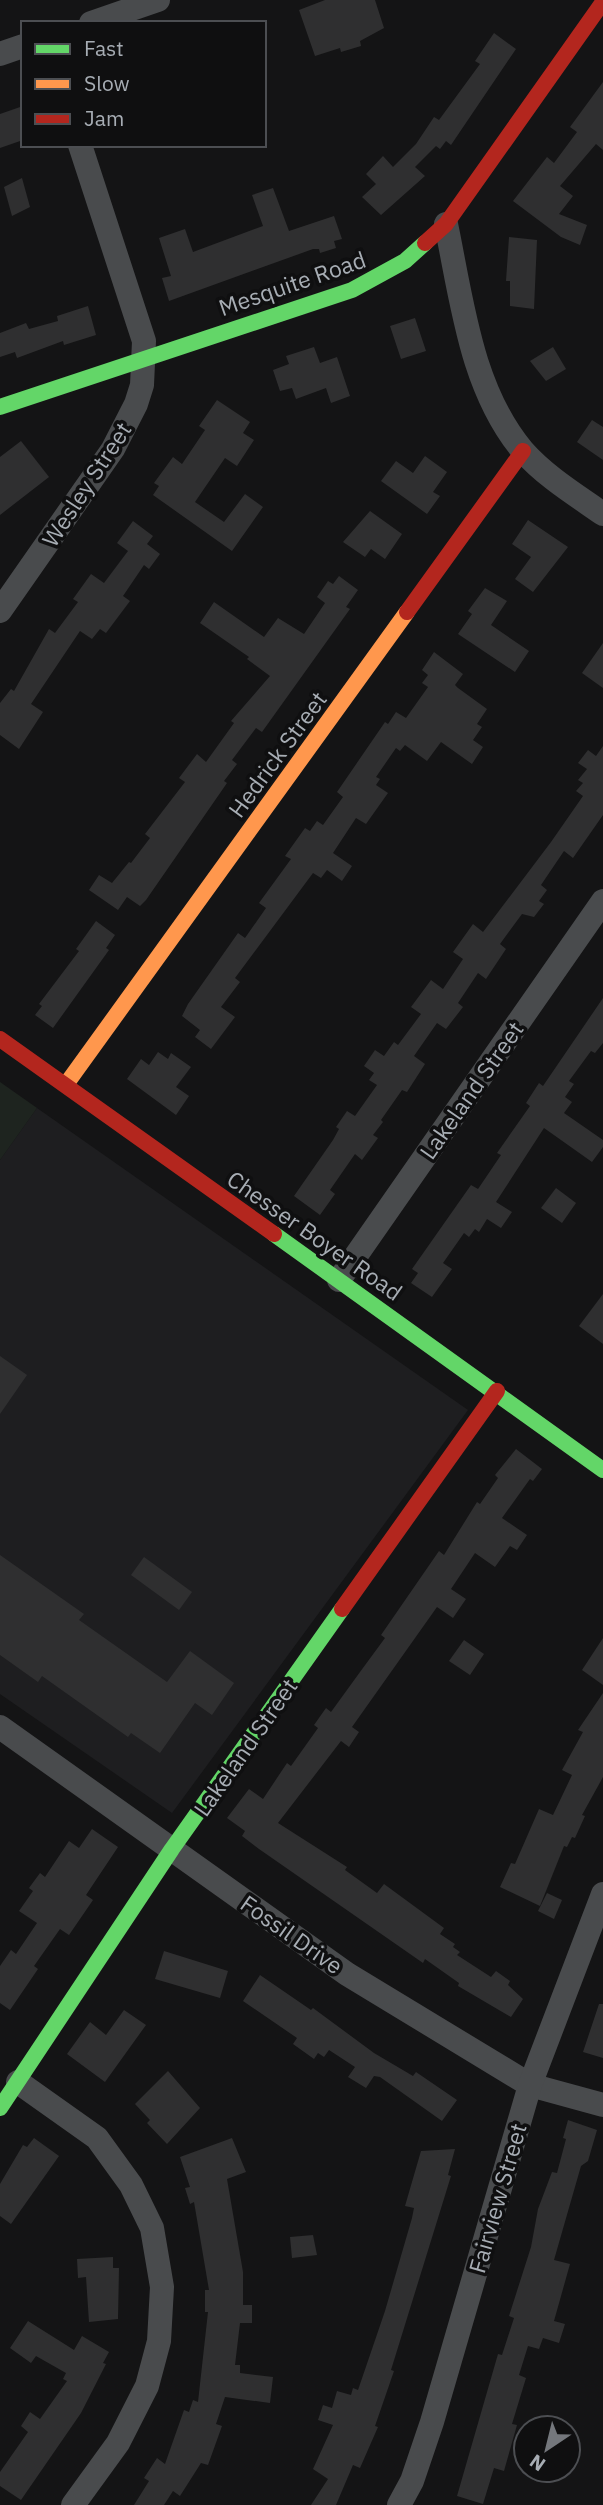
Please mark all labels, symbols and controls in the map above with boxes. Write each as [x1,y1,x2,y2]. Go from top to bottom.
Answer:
legend [21,21,266,147]
text: Fast [84,34,124,62]
text: Slow [84,69,130,97]
text: Jam [84,104,124,132]
street label: Mesquite Road [215,244,369,322]
street label: Wesley Street [35,416,137,552]
street label: Hedrick Street [221,685,333,823]
street label: Lakeland Street [412,1015,530,1165]
street label: Chesser Boyer Road [222,1163,408,1307]
street label: Lakeland Street [186,1672,304,1822]
street label: Fossil Drive [235,1888,349,1980]
street label: Fairview Street [461,2120,533,2276]
north arrow [512,2414,582,2484]
text: N [525,2449,550,2477]

